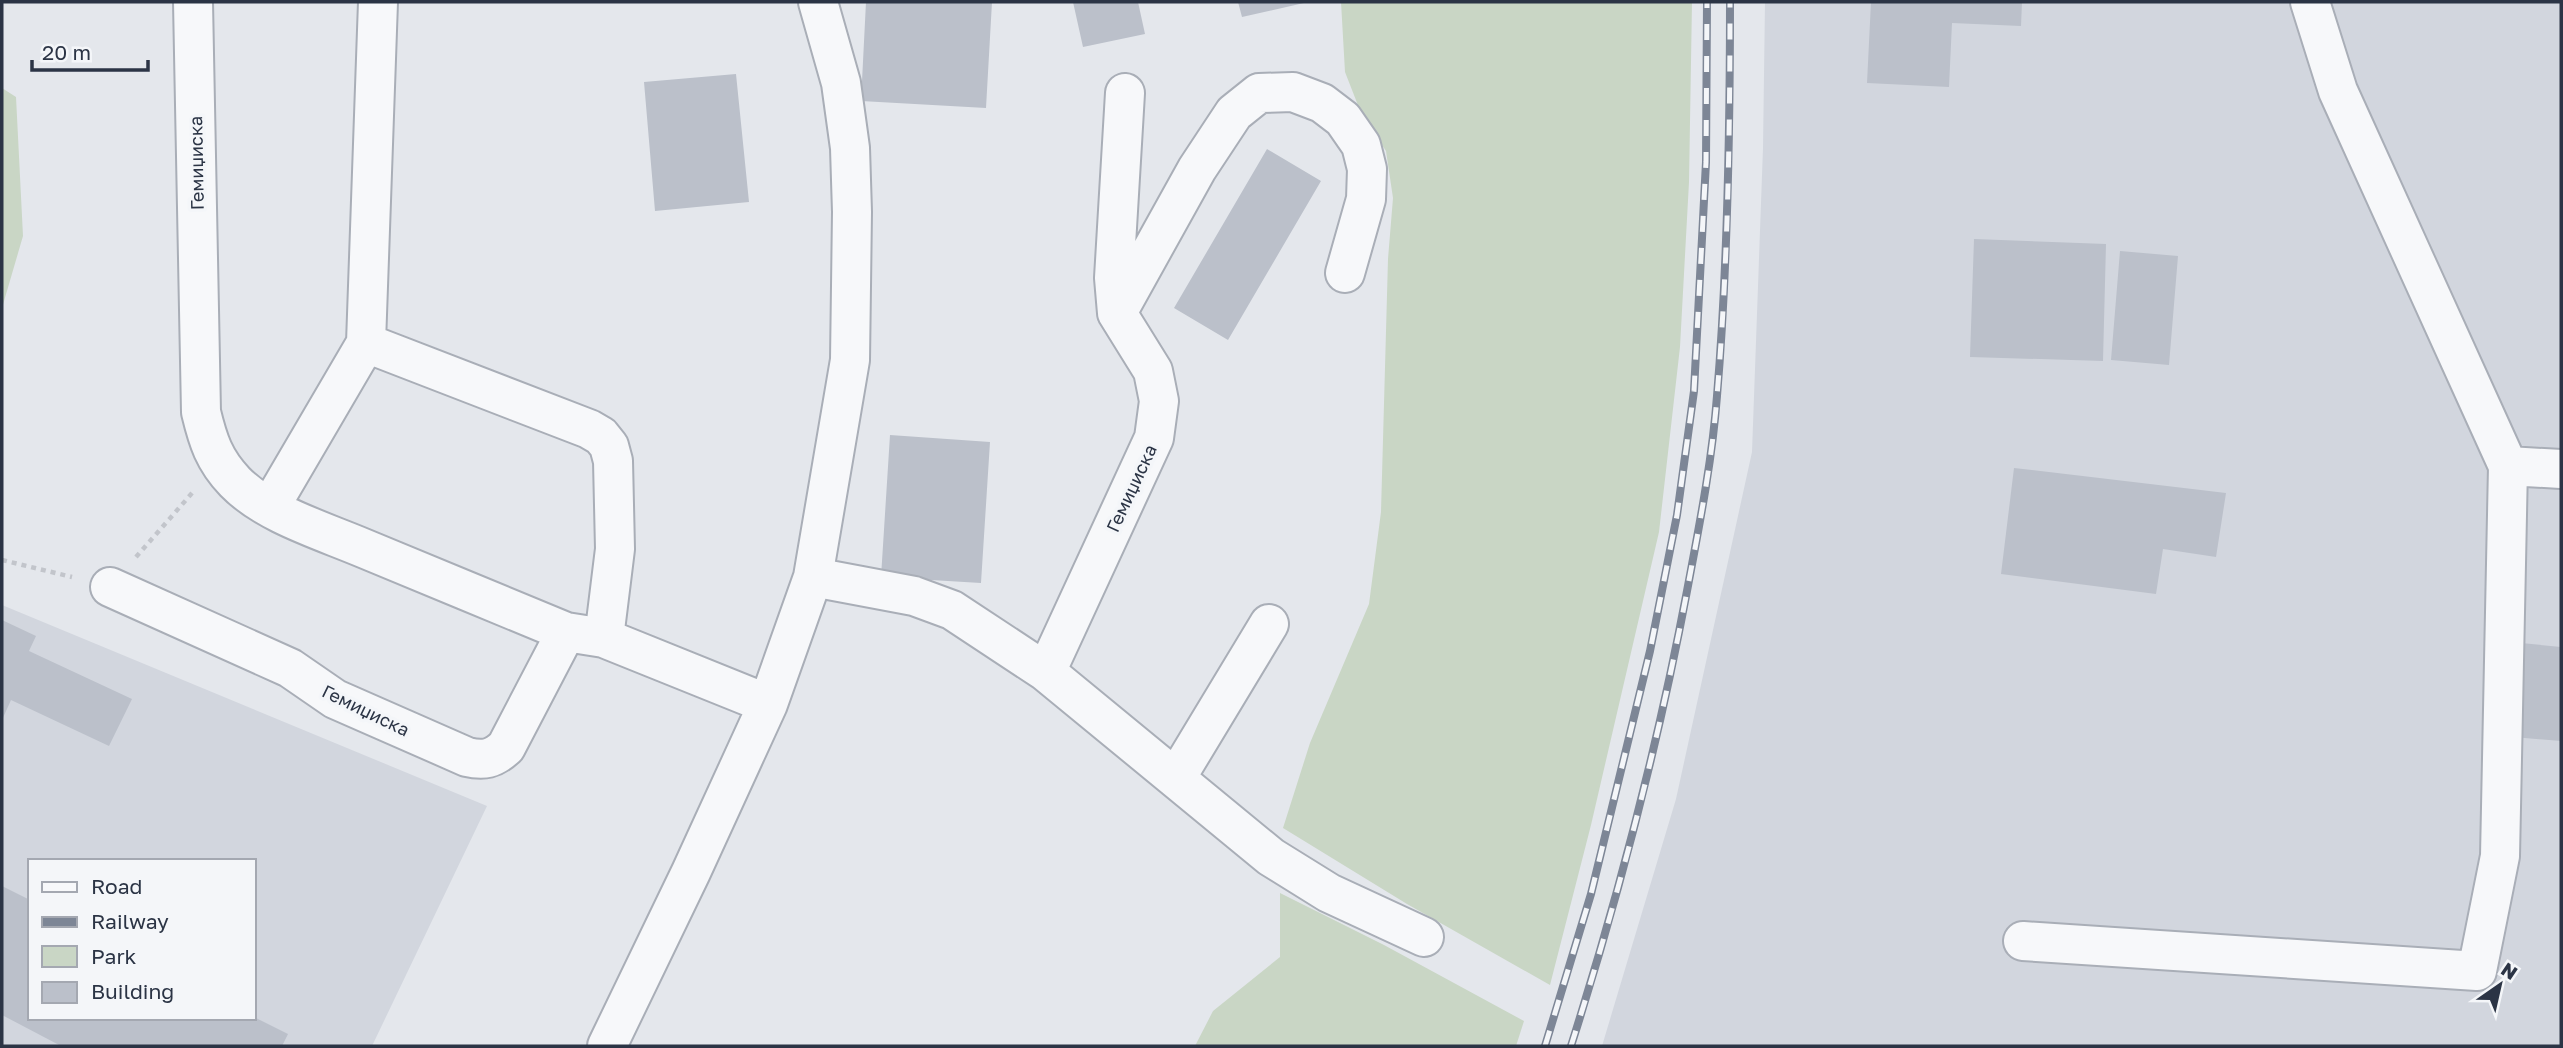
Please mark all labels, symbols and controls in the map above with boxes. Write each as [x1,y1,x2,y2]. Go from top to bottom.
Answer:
scale bar [32,28,147,72]
text: 20 m [42,39,91,65]
street label: Гемиџиска [184,116,208,210]
street label: Гемиџиска [1101,441,1161,535]
street label: Гемиџиска [319,679,413,741]
legend [28,859,256,1020]
text: Road [91,873,142,899]
text: Railway [91,908,169,934]
text: Park [91,943,137,969]
north arrow [2465,950,2535,1020]
text: N [2497,957,2522,984]
text: Building [91,978,174,1004]

